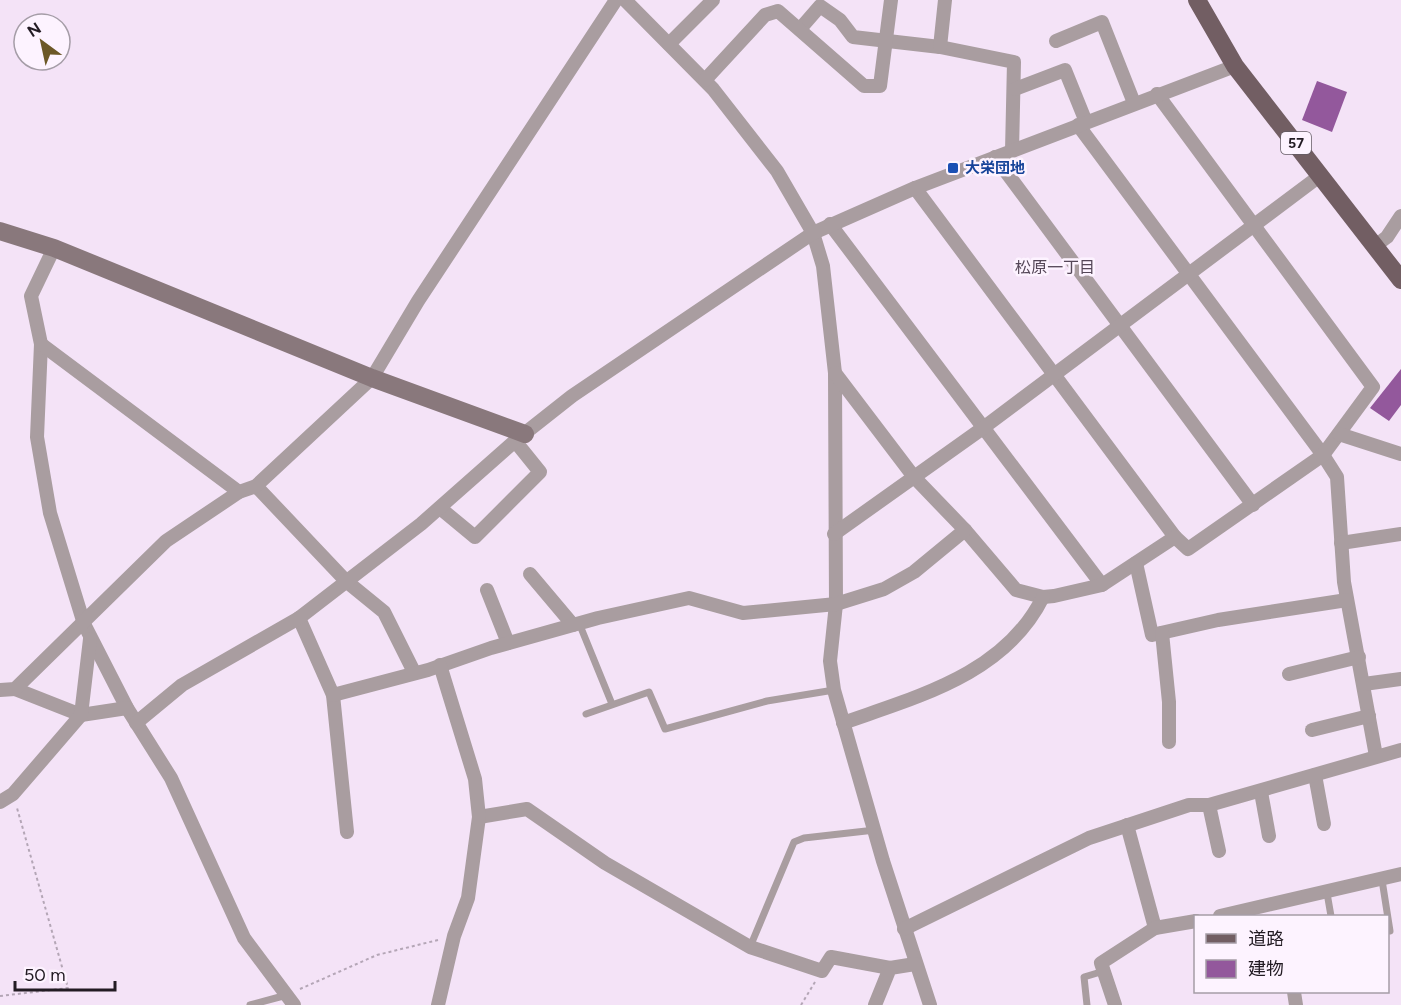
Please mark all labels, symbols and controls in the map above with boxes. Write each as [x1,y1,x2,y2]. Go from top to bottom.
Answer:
north arrow [12,12,72,72]
text: N [24,19,44,41]
road number: 57 [1281,132,1311,154]
place label: 大栄団地 [965,159,1025,177]
marker: 大栄団地 [946,161,960,175]
district label: 松原一丁目 [1015,258,1095,277]
legend [1194,915,1389,993]
text: 道路 [1248,928,1284,950]
scale bar [15,954,116,992]
text: 建物 [1248,958,1284,980]
text: 50 m [24,964,66,986]

